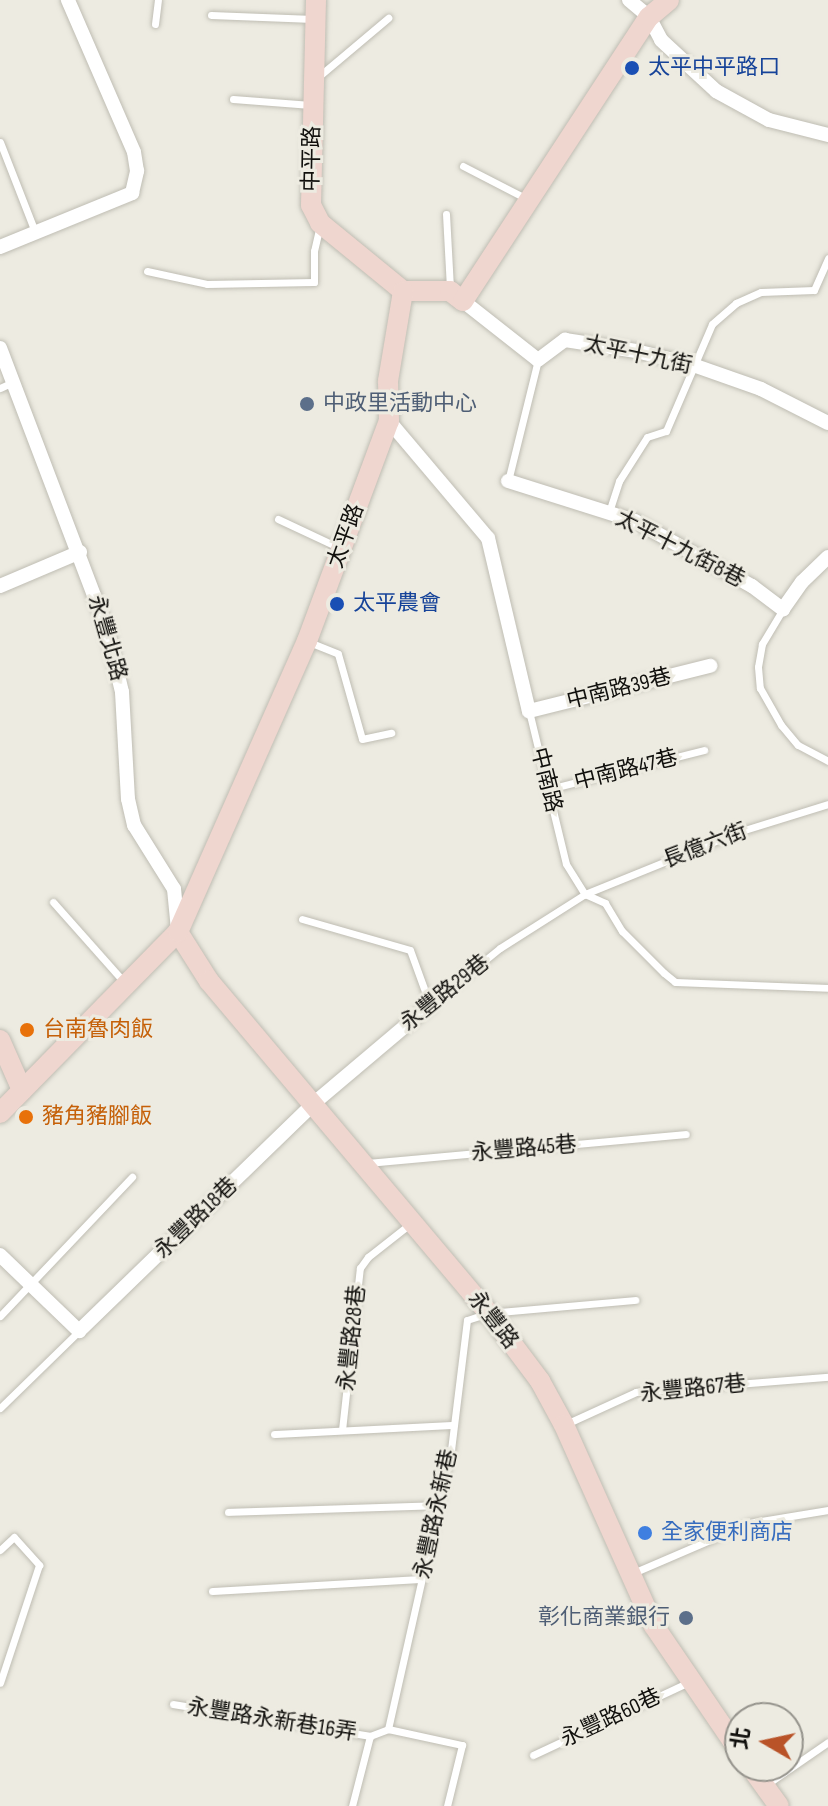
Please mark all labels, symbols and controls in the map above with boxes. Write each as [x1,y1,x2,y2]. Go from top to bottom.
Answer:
place label: 太平中平路口 [648,55,780,81]
marker: 太平中平路口 [623,59,641,77]
street label: 中平路 [298,126,326,192]
street label: 太平十九街 [581,331,695,379]
place label: 中政里活動中心 [323,391,477,417]
marker: 中政里活動中心 [298,395,316,413]
street label: 太平路 [322,500,370,572]
street label: 太平十九街8巷 [611,505,749,593]
place label: 太平農會 [353,591,441,617]
street label: 永豐北路 [82,592,132,684]
marker: 太平農會 [328,595,346,613]
street label: 中南路39巷 [564,663,674,715]
street label: 中南路47巷 [571,744,681,796]
street label: 中南路 [525,745,567,815]
street label: 長億六街 [659,818,751,874]
street label: 永豐路29巷 [395,949,495,1037]
place label: 台南魯肉飯 [43,1017,153,1043]
marker: 台南魯肉飯 [18,1021,36,1039]
place label: 豬角豬腳飯 [42,1104,152,1130]
marker: 豬角豬腳飯 [17,1108,35,1126]
street label: 永豐路45巷 [470,1131,578,1167]
street label: 永豐路18巷 [149,1172,243,1264]
street label: 永豐路28巷 [333,1284,371,1392]
street label: 永豐路 [462,1286,524,1354]
street label: 永豐路67巷 [639,1370,747,1408]
street label: 永豐路永新巷 [409,1447,463,1581]
place label: 全家便利商店 [661,1520,793,1546]
marker: 全家便利商店 [636,1524,654,1542]
place label: 彰化商業銀行 [538,1605,670,1631]
marker: 彰化商業銀行 [677,1609,695,1627]
street label: 永豐路60巷 [557,1683,665,1753]
street label: 永豐路永新巷16弄 [185,1694,359,1746]
north arrow [724,1702,804,1782]
text: 北 [727,1726,757,1751]

